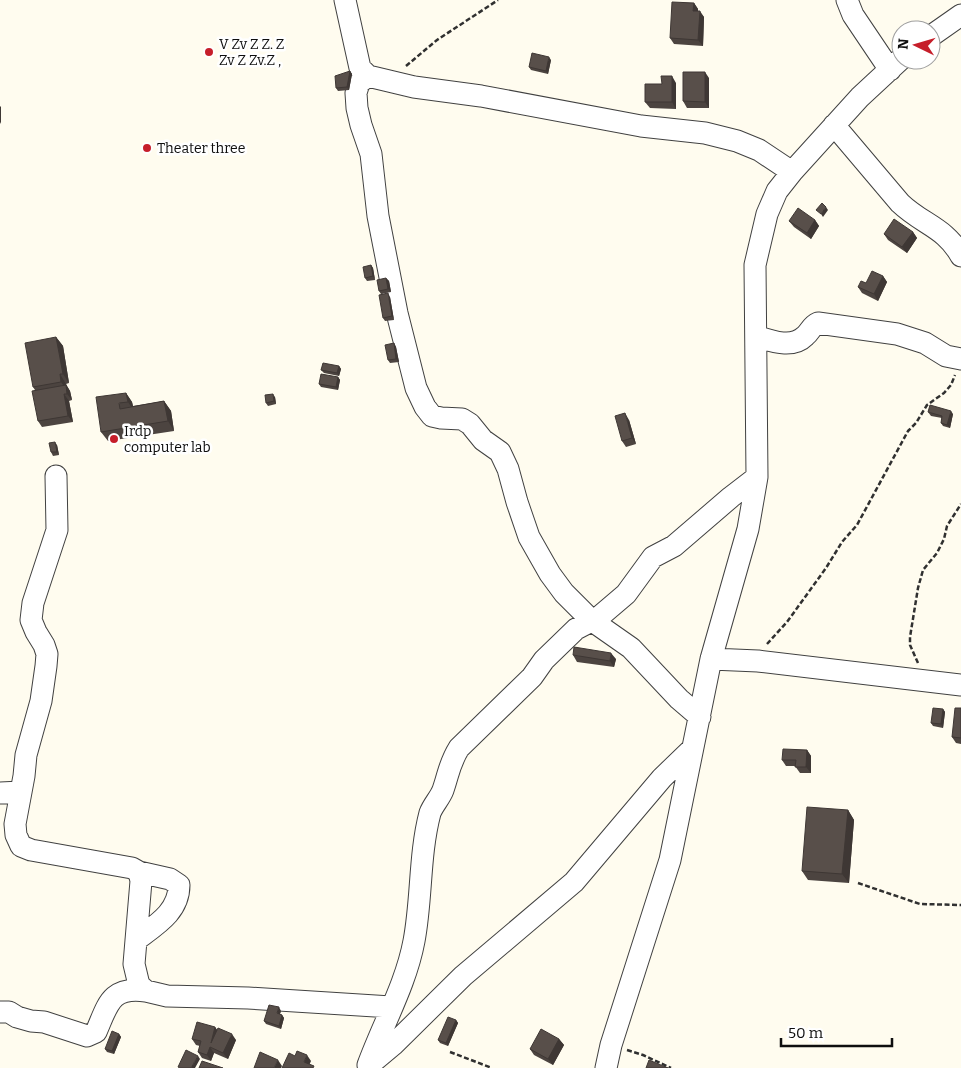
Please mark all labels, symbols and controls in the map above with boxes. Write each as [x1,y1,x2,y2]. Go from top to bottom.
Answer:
north arrow [891,20,941,70]
place label: V Zv Z Z. Z Zv Z Zv.Z , [219,36,284,69]
text: N [895,38,913,50]
marker: V Zv Z Z. Z Zv Z Zv.Z , [203,46,215,58]
place label: Theater three [157,140,245,157]
marker: Theater three [141,142,153,154]
place label: Irdp computer lab [124,423,211,456]
marker: Irdp computer lab [108,433,120,445]
scale bar [781,1016,892,1048]
text: 50 m [788,1024,824,1042]

